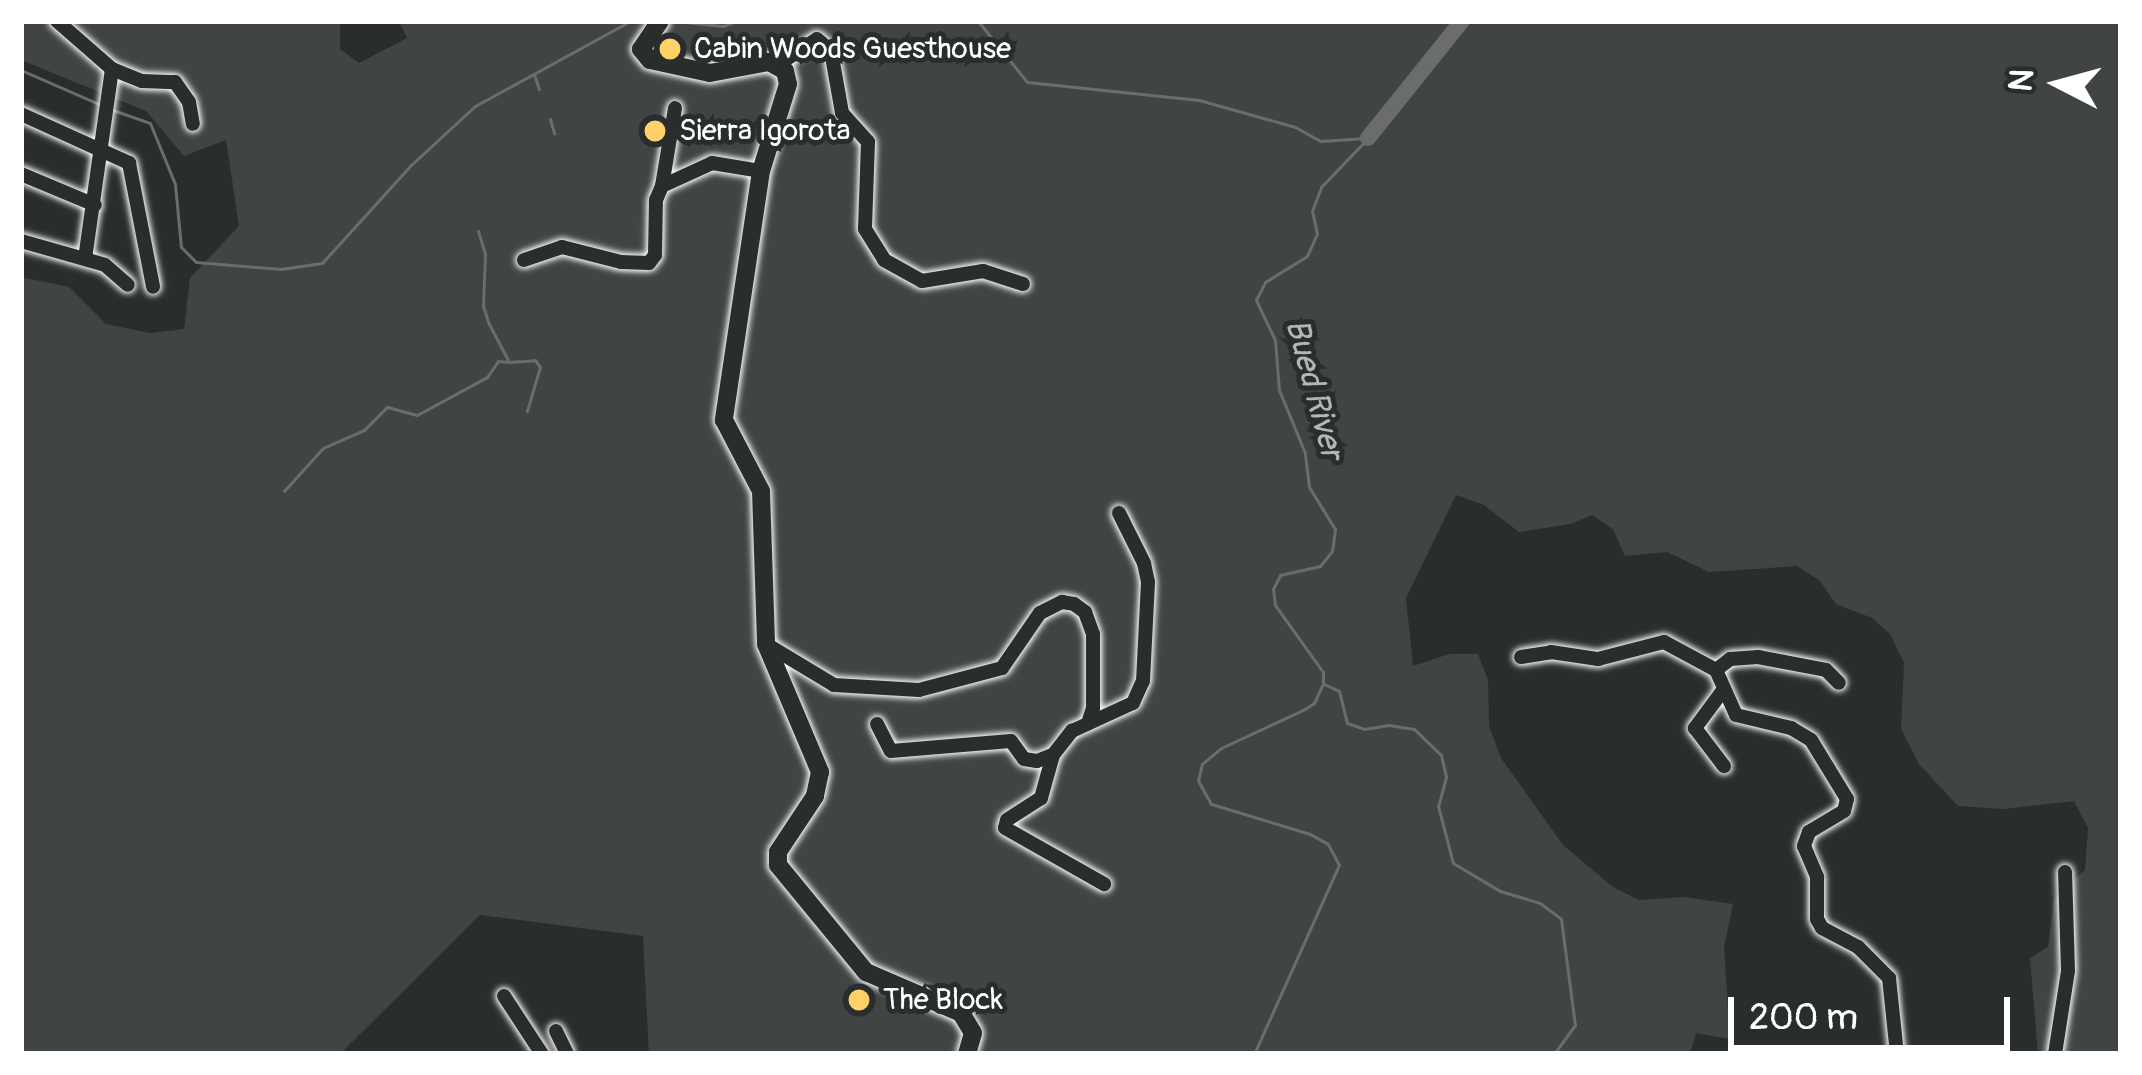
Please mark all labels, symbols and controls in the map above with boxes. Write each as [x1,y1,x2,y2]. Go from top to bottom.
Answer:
north arrow [1998,24,2118,144]
place label: Cabin Woods Guesthouse [694,31,1011,67]
marker: Cabin Woods Guesthouse [657,36,683,62]
text: N [2000,67,2043,93]
place label: Sierra Igorota [679,113,850,149]
marker: Sierra Igorota [642,118,668,144]
water label: Bued River [1276,314,1352,464]
scale bar [1734,973,2016,1047]
place label: The Block [883,982,1003,1018]
marker: The Block [846,987,872,1013]
text: 200 m [1749,995,1858,1040]

